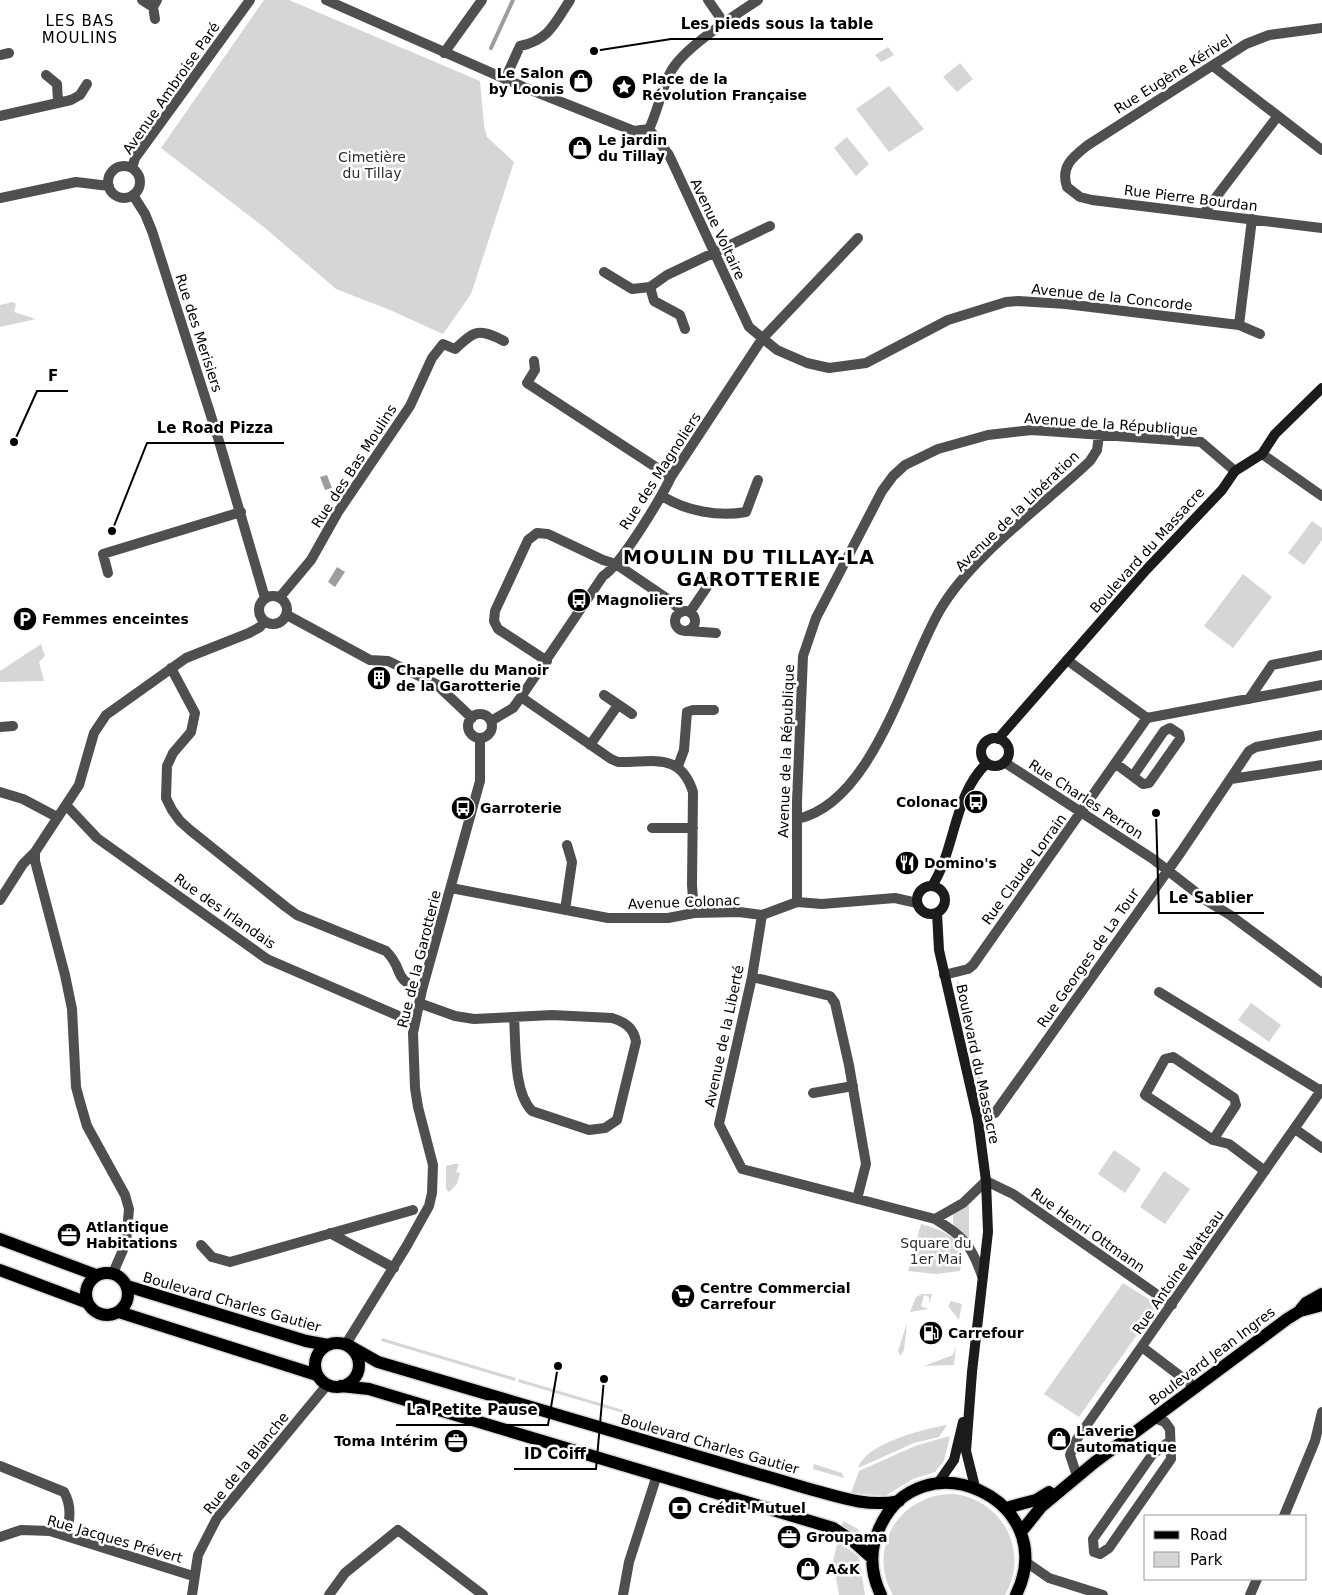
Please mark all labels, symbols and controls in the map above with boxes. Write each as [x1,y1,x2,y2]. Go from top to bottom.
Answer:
callout: Les pieds sous la table [671,9,883,39]
district label: LES BAS MOULINS [42,12,118,47]
text: Les pieds sous la table [681,15,873,33]
street label: Avenue Ambroise Paré [119,19,223,157]
street label: Rue Eugène Kérivel [1111,31,1235,117]
place label: Le Salon by Loonis [489,65,564,97]
shop icon: Le Salon by Loonis [568,68,594,94]
place label: Place de la Révolution Française [642,71,807,103]
place icon: Place de la Révolution Française [611,74,637,100]
place label: Le jardin du Tillay [598,132,667,164]
shop icon: Le jardin du Tillay [567,135,593,161]
park label: Cimetière du Tillay [338,149,406,181]
street label: Avenue Voltaire [688,176,748,282]
street label: Rue Pierre Bourdan [1123,182,1259,214]
street label: Rue des Merisiers [172,272,226,394]
street label: Avenue de la Concorde [1031,281,1193,313]
callout: F [37,361,68,391]
text: F [48,367,58,385]
street label: Rue des Bas Moulins [308,401,400,531]
street label: Rue des Magnoliers [616,409,704,533]
street label: Avenue de la République [1024,410,1198,438]
callout: Le Road Pizza [147,413,284,443]
text: Le Road Pizza [157,419,273,437]
street label: Avenue de la Libération [952,448,1082,574]
street label: Boulevard du Massacre [1086,484,1208,616]
district label: MOULIN DU TILLAY-LA GAROTTERIE [623,546,875,590]
bus stop icon: Magnoliers [566,587,592,613]
place label: Magnoliers [596,592,683,608]
parking icon: Femmes enceintes [12,606,38,632]
place label: Femmes enceintes [42,611,189,627]
place label: Chapelle du Manoir de la Garotterie [396,662,549,694]
street label: Avenue de la République [775,664,797,838]
building icon: Chapelle du Manoir de la Garotterie [366,665,392,691]
street label: Rue Charles Perron [1026,756,1146,842]
bus stop icon: Colonac [963,789,989,815]
place label: Colonac [896,794,958,810]
bus stop icon: Garroterie [450,795,476,821]
place label: Garroterie [480,800,562,816]
street label: Rue Claude Lorrain [978,811,1070,927]
restaurant icon: Domino's [894,850,920,876]
place label: Domino's [924,855,997,871]
street label: Rue des Irlandais [171,870,279,952]
callout: Le Sablier [1159,883,1264,913]
street label: Rue Georges de La Tour [1034,885,1142,1031]
street label: Rue de la Garotterie [394,889,444,1029]
text: Le Sablier [1169,889,1254,907]
street label: Avenue Colonac [628,892,740,912]
street label: Avenue de la Liberté [701,964,747,1108]
street label: Boulevard du Massacre [953,983,1003,1145]
street label: Rue Henri Ottmann [1028,1185,1148,1275]
street label: Rue Antoine Watteau [1129,1207,1227,1337]
place label: Atlantique Habitations [86,1219,178,1251]
office icon: Atlantique Habitations [56,1222,82,1248]
park label: Square du 1er Mai [900,1235,972,1267]
street label: Boulevard Charles Gautier [141,1269,323,1335]
place label: Centre Commercial Carrefour [700,1280,851,1312]
supermarket icon: Centre Commercial Carrefour [670,1283,696,1309]
street label: Boulevard Jean Ingres [1146,1304,1278,1408]
fuel station icon: Carrefour [918,1320,944,1346]
place label: Carrefour [948,1325,1024,1341]
callout: La Petite Pause [396,1395,548,1425]
text: La Petite Pause [406,1401,538,1419]
street label: Rue de la Blanche [200,1409,292,1517]
street label: Boulevard Charles Gautier [619,1411,801,1477]
place label: Laverie automatique [1076,1423,1177,1455]
shop icon: Laverie automatique [1046,1426,1072,1452]
office icon: Toma Intérim [443,1428,469,1454]
place label: Toma Intérim [334,1433,438,1449]
callout: ID Coiff [514,1439,596,1469]
text: ID Coiff [524,1445,587,1463]
bank icon: Crédit Mutuel [667,1495,693,1521]
place label: Crédit Mutuel [698,1500,806,1516]
street label: Rue Jacques Prévert [46,1512,185,1566]
legend [1144,1515,1307,1580]
office icon: Groupama [776,1524,802,1550]
text: Road [1190,1526,1228,1544]
place label: Groupama [806,1529,887,1545]
text: Park [1190,1551,1223,1569]
shop icon: A&K [795,1556,821,1582]
place label: A&K [826,1561,861,1577]

